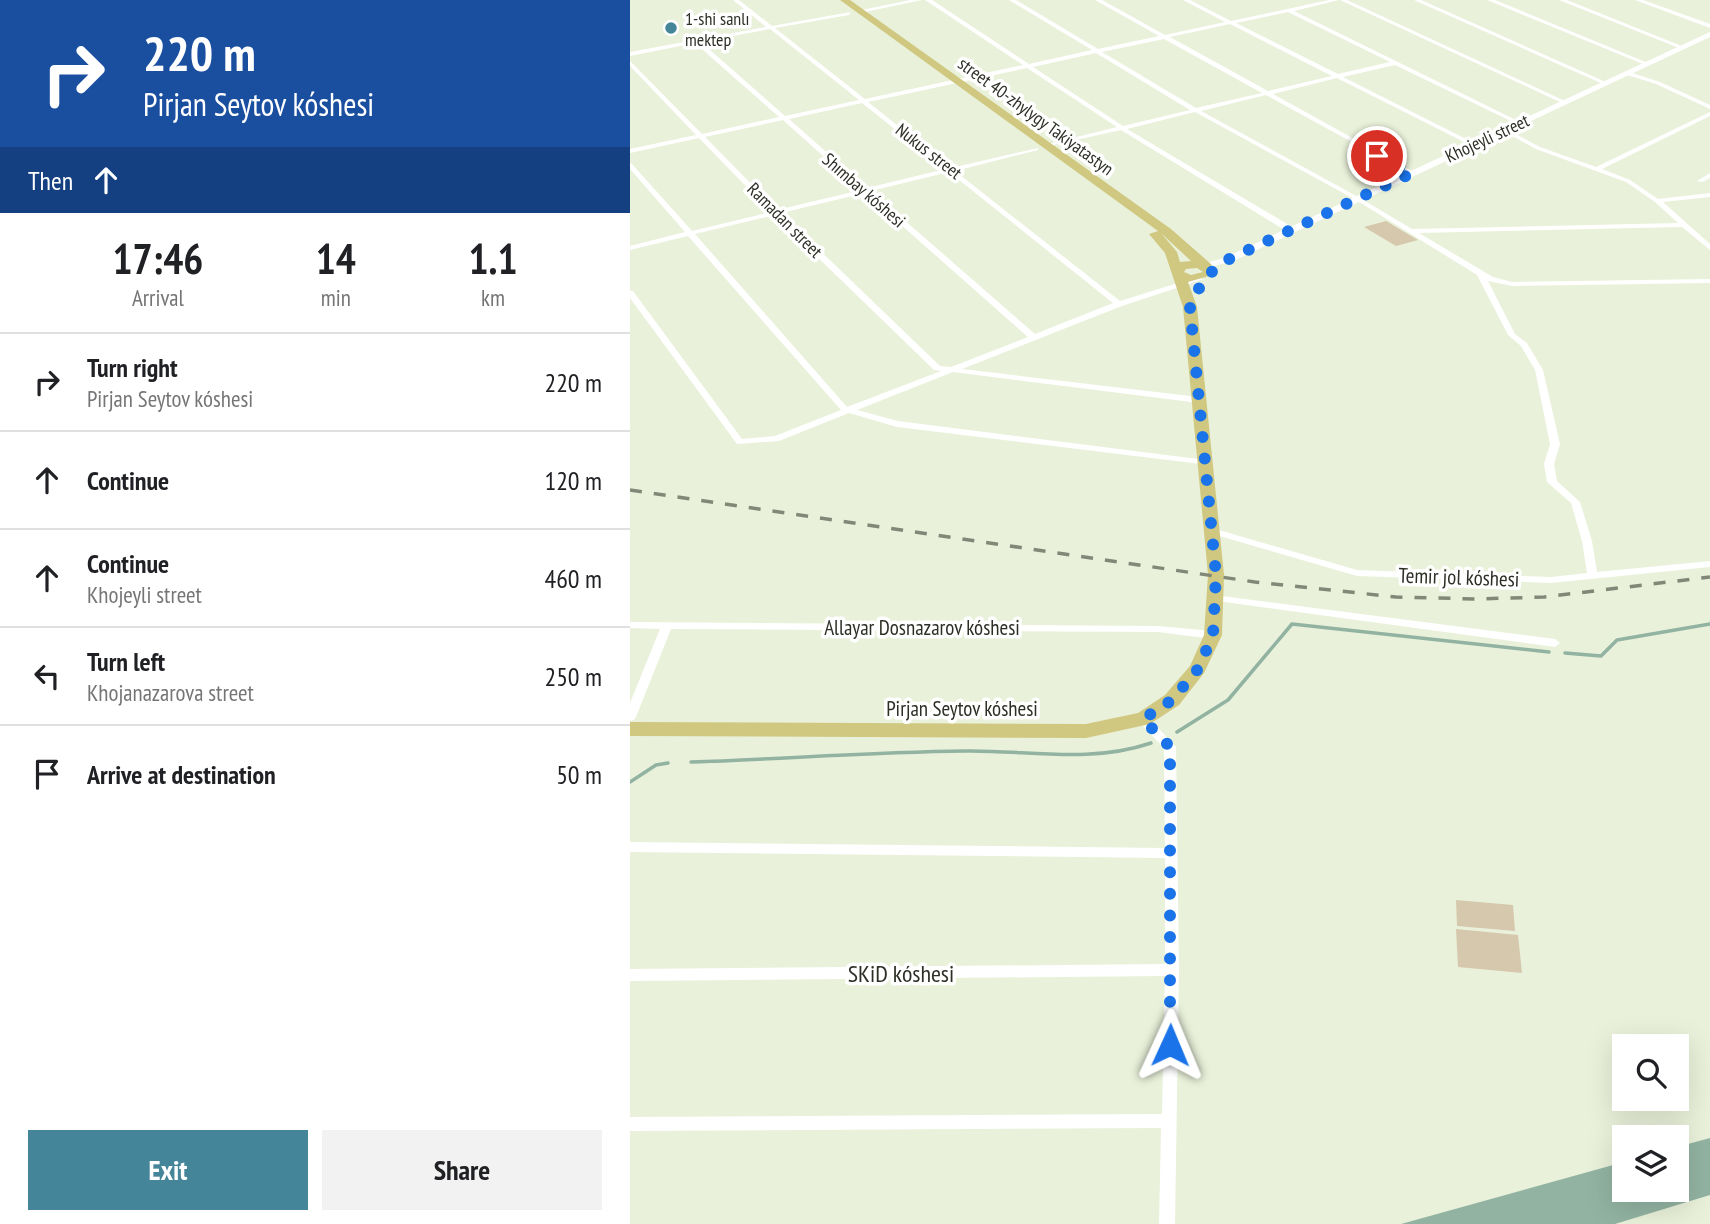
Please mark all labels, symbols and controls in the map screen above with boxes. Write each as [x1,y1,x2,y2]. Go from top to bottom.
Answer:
place label: 1-shi sanlı mektep [685,7,749,51]
marker: 1-shi sanlı mektep [663,20,679,36]
text: 220 m [143,21,256,85]
icon: right [28,28,119,119]
street label: street 40-zhylygy Takiyatastyn [954,52,1118,180]
text: Pirjan Seytov kóshesi [143,83,374,125]
street label: Khojeyli street [1441,109,1533,167]
street label: Nukus street [891,118,967,184]
pin [1347,126,1407,186]
icon: arrive [1358,137,1396,175]
street label: Shımbay kóshesi [818,148,910,232]
icon: ahead [87,161,125,199]
text: Then [28,164,73,197]
street label: Ramadan street [743,178,827,262]
text: 17:46 [112,231,203,286]
text: 14 [316,231,356,286]
text: 1.1 [468,231,517,286]
text: Arrival [132,283,184,312]
text: min [321,283,351,312]
text: km [481,283,505,312]
text: Turn right [87,351,178,384]
icon: right [28,363,66,401]
text: 220 m [544,366,602,399]
text: Pirjan Seytov kóshesi [87,384,253,413]
icon: ahead [28,461,66,499]
text: Continue [87,464,169,497]
text: 120 m [544,464,602,497]
text: Continue [87,547,169,580]
icon: ahead [28,559,66,597]
street label: Temir jol kóshesi [1398,561,1520,593]
text: 460 m [544,562,602,595]
text: Khojeyli street [87,580,202,609]
street label: Allayar Dosnazarov kóshesi [824,614,1020,641]
text: Turn left [87,645,165,678]
icon: left [28,657,66,695]
text: 250 m [544,660,602,693]
text: Khojanazarova street [87,678,254,707]
street label: Pirjan Seytov kóshesi [886,695,1038,722]
icon: arrive [28,755,66,793]
text: Arrive at destination [87,758,276,791]
text: 50 m [556,758,602,791]
street label: SKiD kóshesi [848,958,954,989]
position arrow [1133,1008,1207,1082]
map controls [1612,1034,1689,1202]
button: search [1612,1034,1689,1111]
button: layers [1612,1125,1689,1202]
button: Exit [28,1130,308,1210]
button: Share [322,1130,602,1210]

